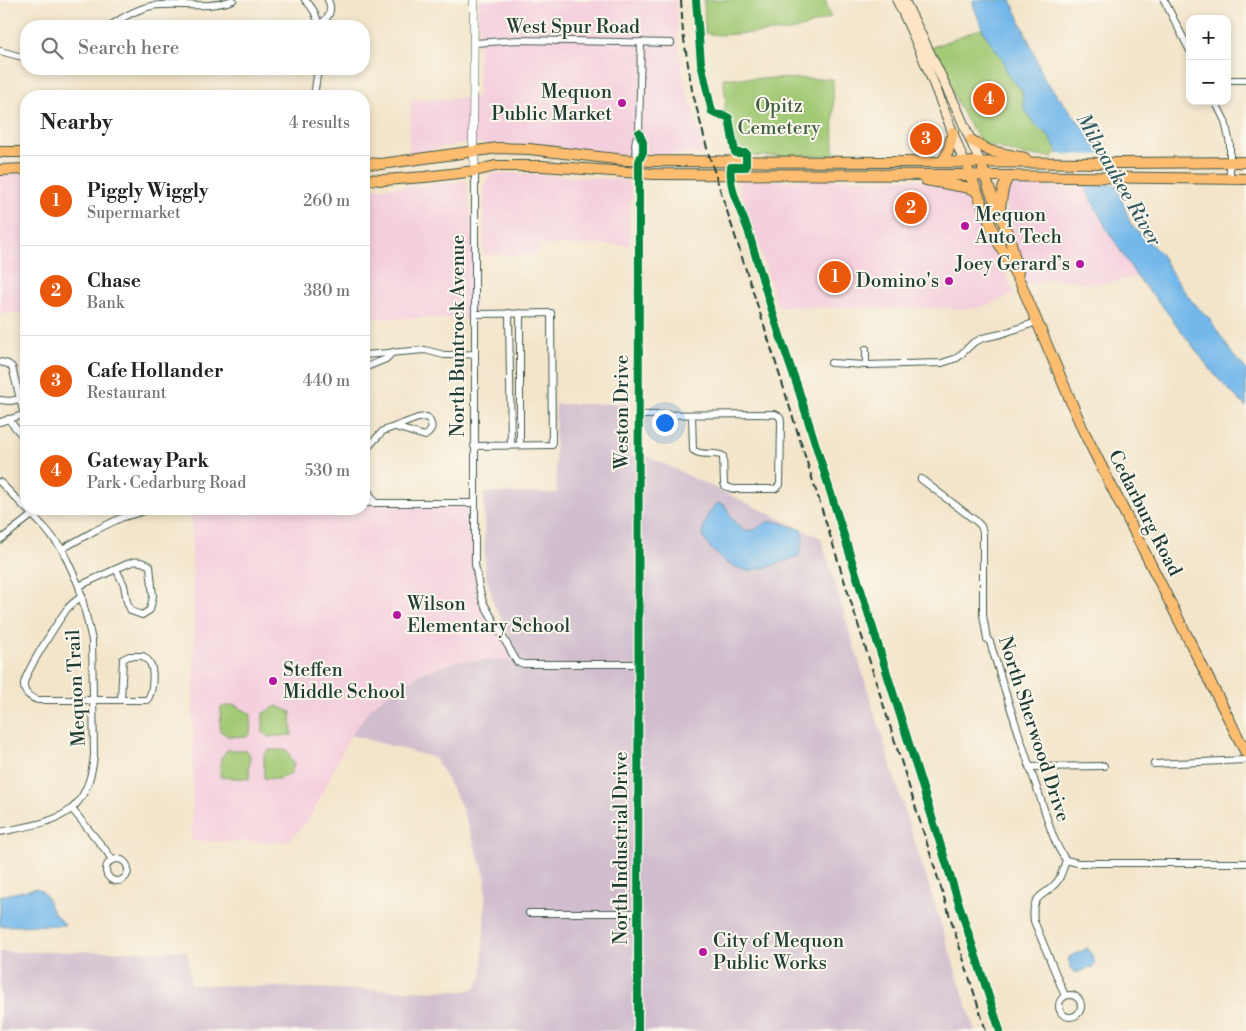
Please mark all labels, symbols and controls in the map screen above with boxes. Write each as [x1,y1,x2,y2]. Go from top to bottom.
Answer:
street label: West Spur Road [505,15,640,39]
map controls [1186,15,1231,105]
button: + [1186,15,1231,60]
search box [20,20,370,75]
icon: search [38,34,66,62]
text: Search here [78,36,179,60]
button: − [1186,60,1231,105]
place label: Mequon Public Market [491,80,612,126]
pin: 4 [973,80,1005,118]
park label: Opitz Cemetery [737,94,821,140]
marker: Mequon Public Market [616,97,628,109]
water label: Milwaukee River [1070,109,1166,251]
text: Nearby [40,110,113,136]
text: 4 results [289,113,350,133]
pin: 3 [910,120,942,158]
text: Piggly Wiggly [87,179,208,203]
pin: 2 [895,189,927,227]
text: 1 [52,191,60,211]
text: 260 m [303,191,350,211]
text: Supermarket [87,203,181,223]
place label: Mequon Auto Tech [974,203,1062,249]
marker: Mequon Auto Tech [959,220,971,232]
street label: North Buntrock Avenue [446,235,470,437]
place label: Joey Gerard’s [954,252,1070,276]
pin: 1 [819,258,851,296]
marker: Joey Gerard’s [1074,258,1086,270]
text: Chase [87,269,141,293]
place label: Domino's [856,269,939,293]
marker: Domino's [943,275,955,287]
text: 2 [51,281,61,301]
text: 380 m [303,281,350,301]
text: Bank [87,293,124,313]
street label: Weston Drive [610,355,634,470]
text: Cafe Hollander [87,359,224,383]
text: 3 [51,371,61,391]
text: 440 m [303,371,350,391]
text: Restaurant [87,383,166,403]
your location [652,410,678,436]
street label: Cedarburg Road [1103,446,1187,580]
text: Gateway Park [87,449,209,473]
text: 4 [51,461,61,481]
text: 530 m [304,461,350,481]
text: Park · Cedarburg Road [87,473,246,493]
place label: Wilson Elementary School [406,592,571,638]
marker: Wilson Elementary School [391,609,403,621]
street label: Mequon Trail [61,629,91,747]
street label: North Sherwood Drive [993,633,1075,825]
place label: Steffen Middle School [283,658,406,704]
marker: Steffen Middle School [267,675,279,687]
street label: North Industrial Drive [609,751,633,945]
place label: City of Mequon Public Works [713,929,844,975]
marker: City of Mequon Public Works [697,946,709,958]

